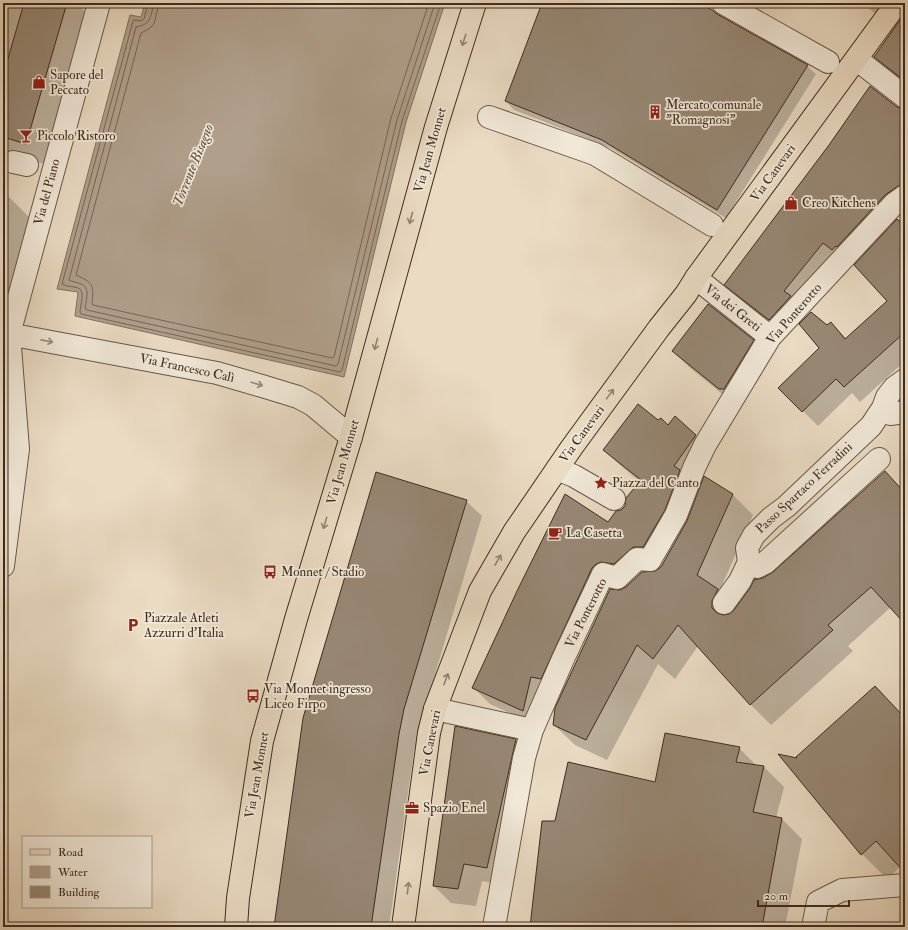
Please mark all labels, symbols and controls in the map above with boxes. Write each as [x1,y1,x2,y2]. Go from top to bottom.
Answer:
one-way arrow [459,34,467,46]
place label: Sapore del Peccato [50,67,104,98]
shop icon: Sapore del Peccato [31,74,47,90]
place label: Mercato comunale "Romagnosi" [666,97,762,128]
building icon: Mercato comunale "Romagnosi" [647,104,663,120]
street label: Via Jean Monnet [410,106,450,194]
water label: Torrente Bisagno [169,121,217,209]
bar icon: Piccolo Ristoro [18,128,34,144]
place label: Piccolo Ristoro [37,128,116,144]
street label: Via Canevari [747,141,799,205]
street label: Via del Piano [30,157,64,227]
shop icon: Creo Kitchens [783,195,799,211]
place label: Creo Kitchens [802,195,876,211]
one-way arrow [407,212,414,225]
street label: Via Ponterotto [763,280,825,348]
street label: Via dei Greti [701,281,765,335]
one-way arrow [372,337,380,350]
one-way arrow [40,338,53,346]
street label: Via Francesco Calì [138,350,236,386]
one-way arrow [250,381,263,389]
one-way arrow [606,389,615,400]
street label: Via Canevari [556,402,608,466]
street label: Via Jean Monnet [323,418,363,506]
street label: Passo Spartaco Ferradini [752,439,857,538]
place icon: Piazza del Canto [593,475,609,491]
place label: Piazza del Canto [612,475,699,491]
one-way arrow [321,516,328,529]
cafe icon: La Casetta [547,525,563,541]
place label: La Casetta [566,525,623,541]
one-way arrow [495,554,503,566]
bus stop icon: Monnet / Stadio [262,564,278,580]
place label: Monnet / Stadio [281,564,364,580]
street label: Via Ponterotto [562,575,610,651]
place label: Piazzale Atleti Azzurri d'Italia [143,610,225,641]
parking icon: Piazzale Atleti Azzurri d'Italia [125,617,141,633]
one-way arrow [443,673,451,685]
place label: Via Monnet ingresso Liceo Firpo [264,681,371,713]
bus stop icon: Via Monnet ingresso Liceo Firpo [245,688,261,704]
street label: Via Canevari [416,708,444,777]
street label: Via Jean Monnet [242,730,272,820]
office icon: Spazio Enel [404,800,420,816]
place label: Spazio Enel [423,800,486,817]
legend [22,836,152,908]
text: Road [58,845,83,860]
text: Water [57,865,88,880]
one-way arrow [404,882,412,895]
scale bar [758,882,849,908]
text: Building [58,885,101,900]
text: 20 m [764,889,789,904]

